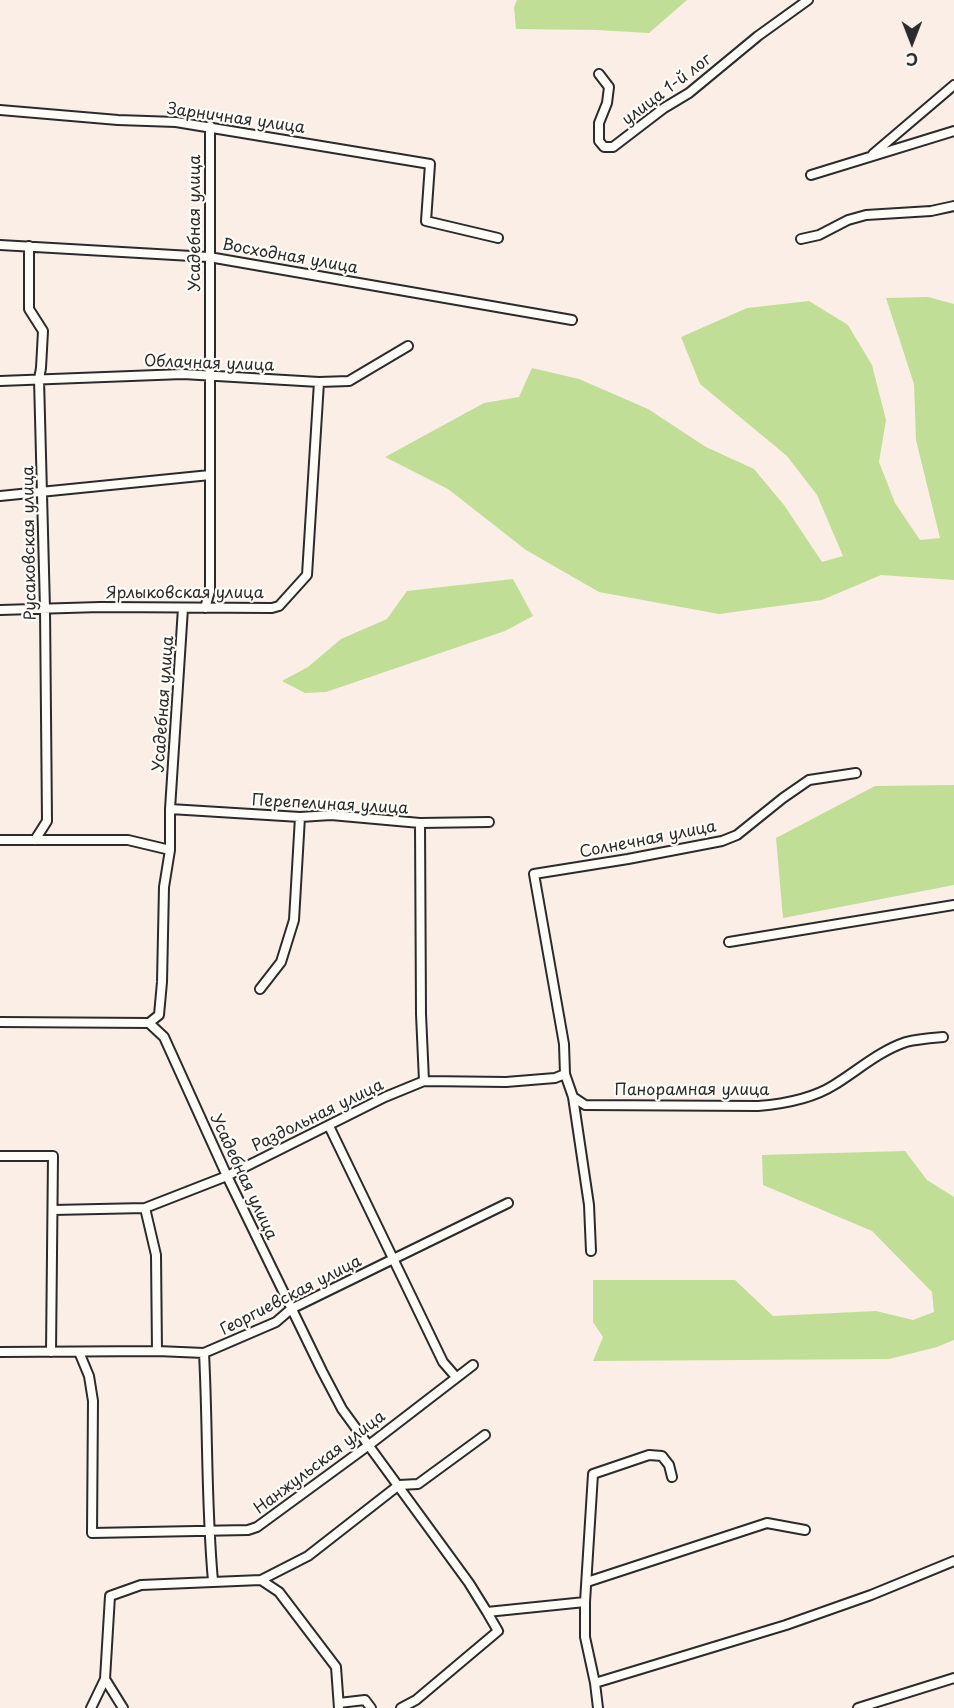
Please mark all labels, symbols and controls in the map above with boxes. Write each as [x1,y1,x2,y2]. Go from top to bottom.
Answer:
north arrow [882,12,942,72]
text: С [906,48,918,72]
street label: улица 1-й лог [619,50,715,130]
street label: Зарничная улица [166,100,306,138]
street label: Усадебная улица [186,155,206,291]
street label: Восходная улица [221,236,359,278]
street label: Облачная улица [143,352,275,376]
street label: Русаковская улица [19,466,41,620]
street label: Ярлыковская улица [106,584,264,604]
street label: Усадебная улица [150,635,178,773]
street label: Перепелиная улица [251,791,409,819]
street label: Солнечная улица [578,817,718,863]
street label: Раздольная улица [249,1076,387,1156]
street label: Панорамная улица [615,1081,769,1101]
street label: Усадебная улица [205,1111,281,1243]
street label: Георгиевская улица [217,1252,365,1340]
street label: Нанжульская улица [251,1407,389,1519]

